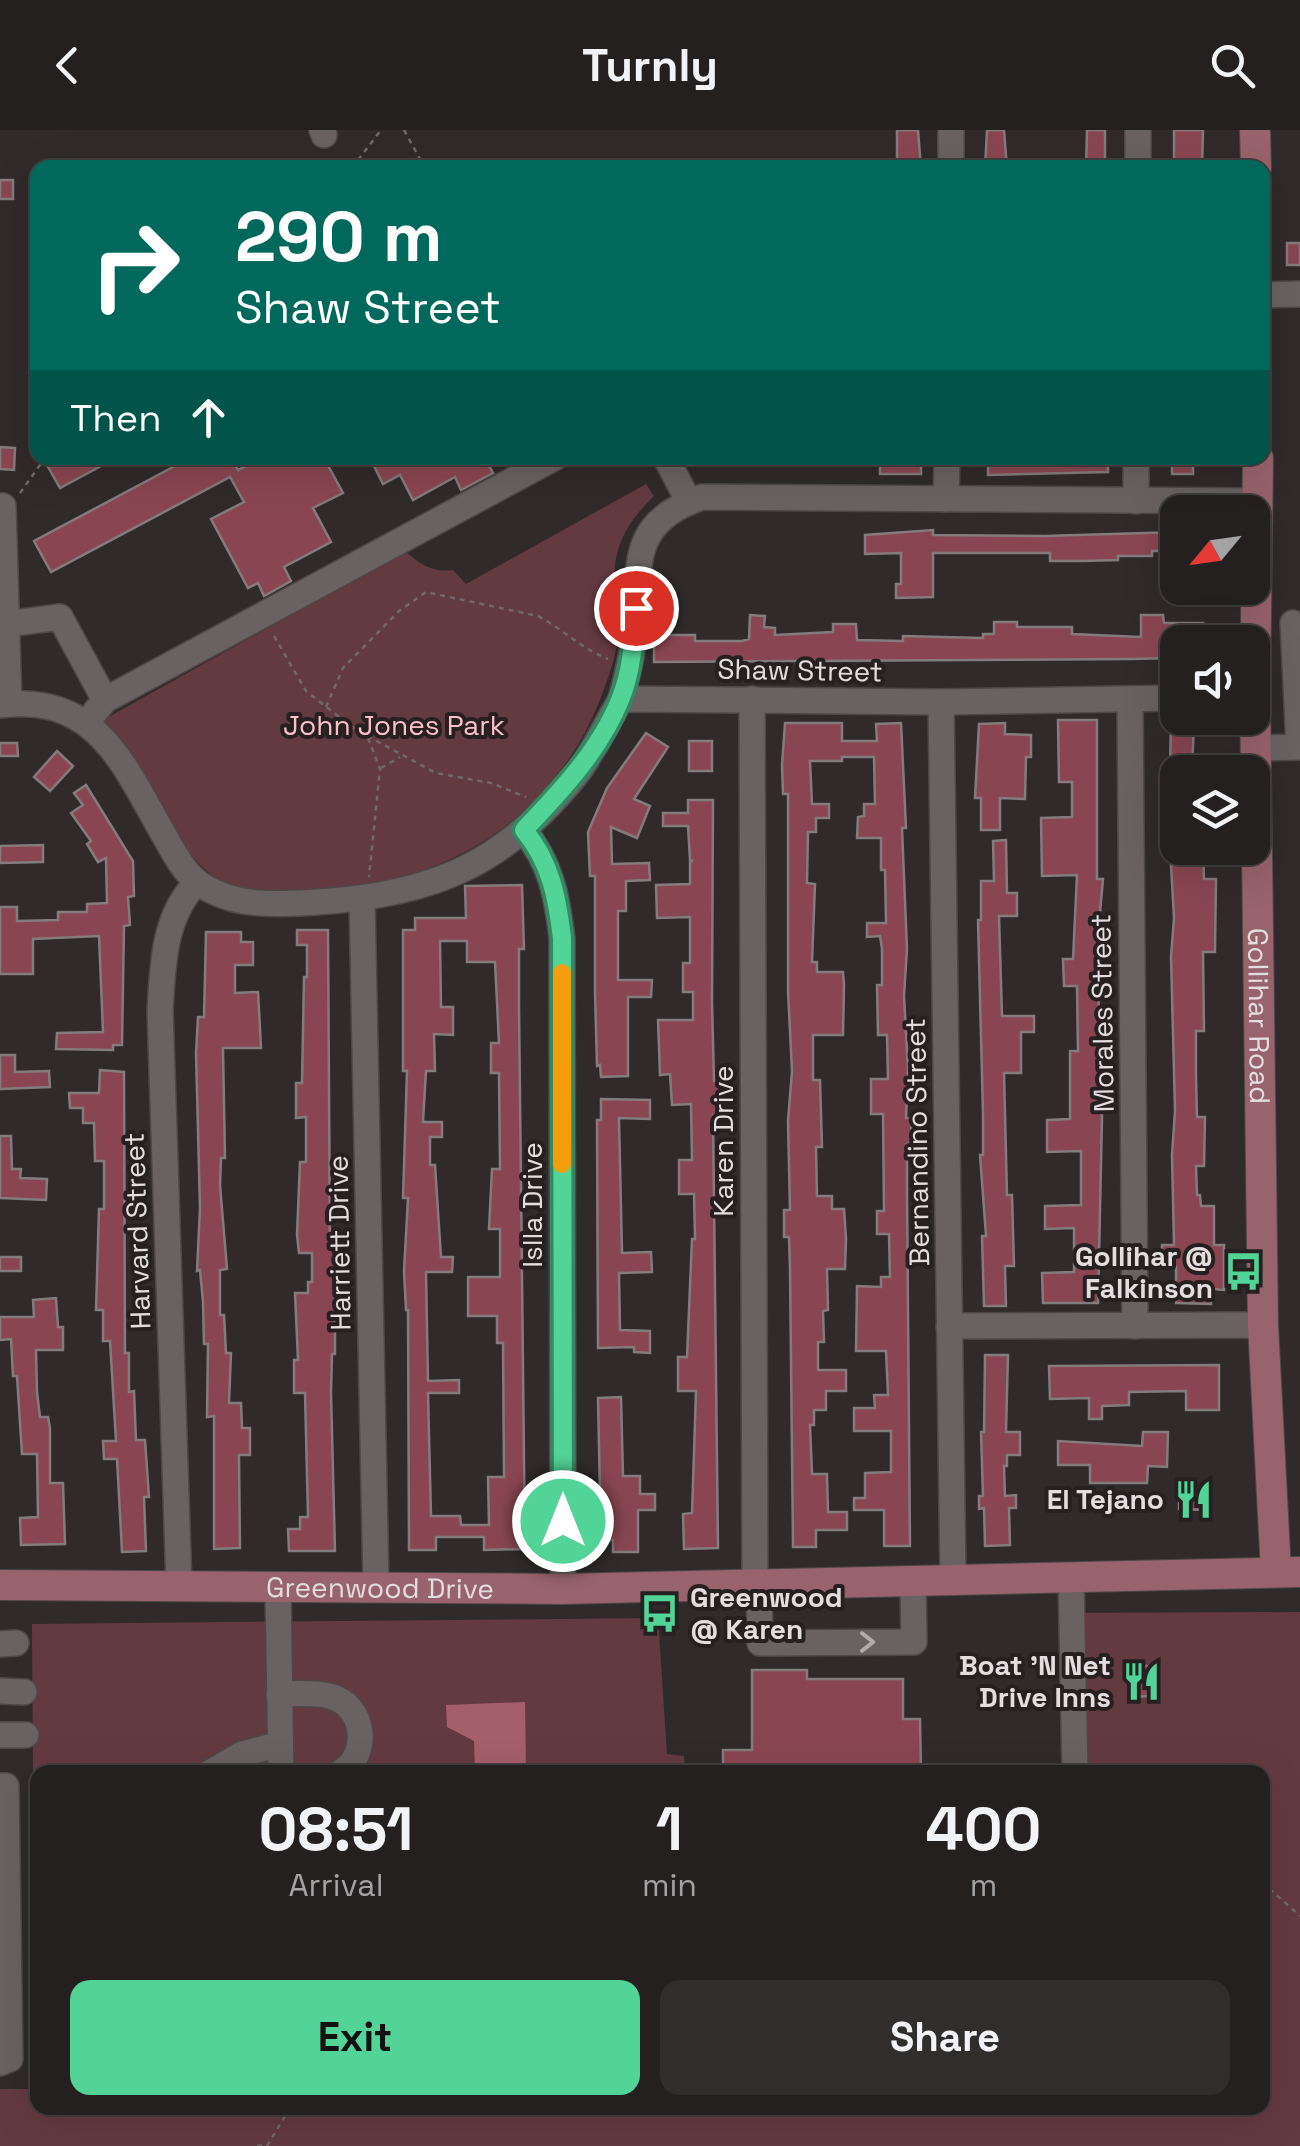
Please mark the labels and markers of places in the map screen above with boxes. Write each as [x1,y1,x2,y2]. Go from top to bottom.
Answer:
pin [594,566,679,651]
place label: Gollihar @ Falkinson [1075,1238,1213,1306]
bus stop icon: Gollihar @ Falkinson [1222,1251,1264,1293]
restaurant icon: El Tejano [1173,1478,1215,1520]
place label: El Tejano [1047,1481,1164,1517]
place label: Greenwood @ Karen [690,1579,843,1647]
bus stop icon: Greenwood @ Karen [639,1592,681,1634]
place label: Boat 'N Net Drive Inns [959,1647,1111,1715]
restaurant icon: Boat 'N Net Drive Inns [1120,1660,1162,1702]

